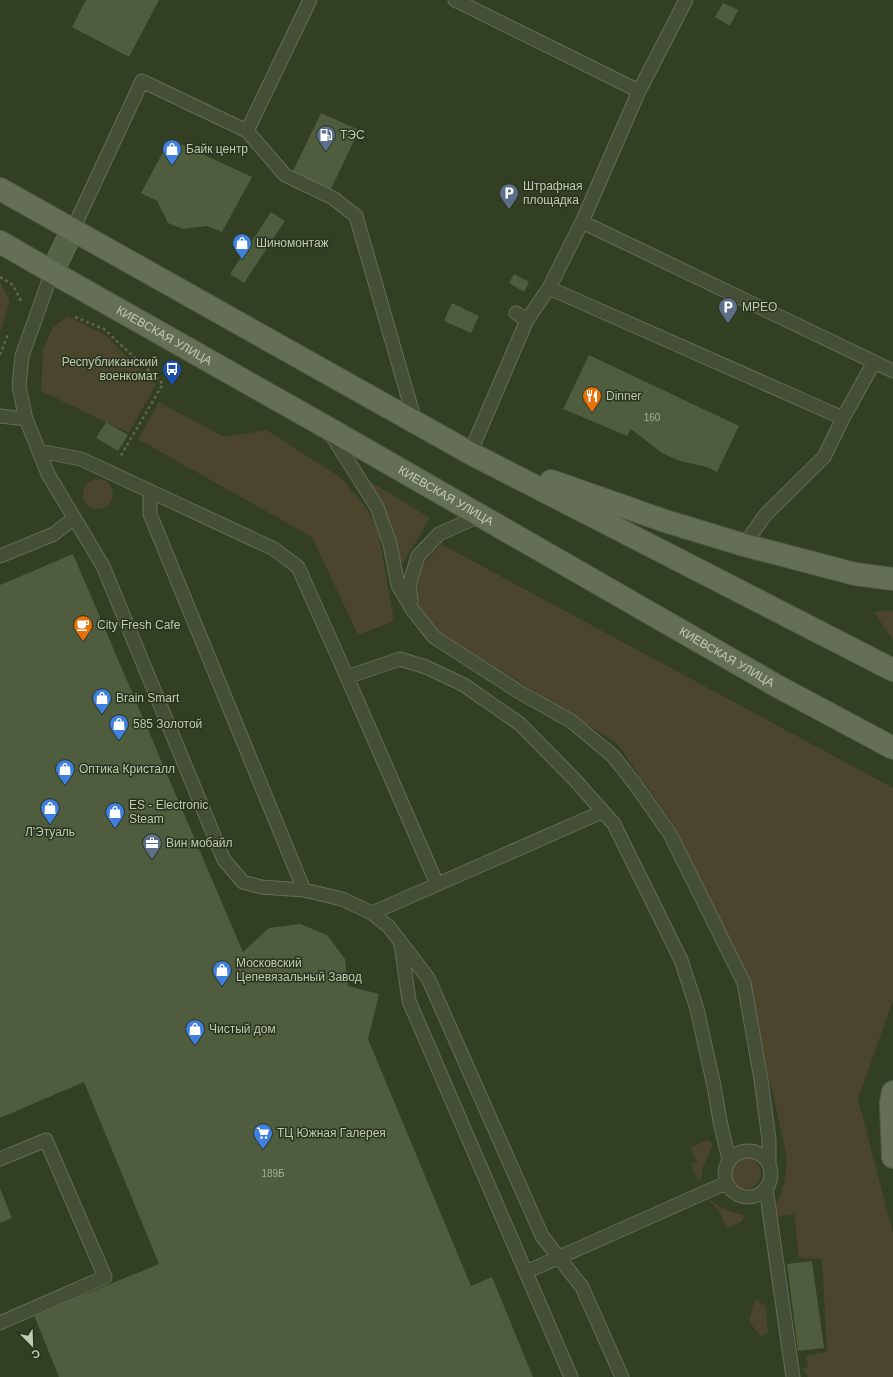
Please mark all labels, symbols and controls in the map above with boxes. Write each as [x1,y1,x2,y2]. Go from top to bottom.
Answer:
fuel station icon: ТЭС [315,124,337,152]
place label: ТЭС [340,128,365,142]
shop icon: Байк центр [161,138,183,166]
place label: Байк центр [186,142,248,156]
place label: Штрафная площадка [523,179,583,207]
parking icon: Штрафная площадка [498,182,520,210]
shop icon: Шиномонтаж [231,232,253,260]
place label: Шиномонтаж [256,236,329,250]
parking icon: МРЕО [717,296,739,324]
place label: МРЕО [742,300,777,314]
street label: КИЕВСКАЯ УЛИЦА [114,303,215,368]
place label: Республиканский военкомат [62,355,158,383]
bus stop icon: Республиканский военкомат [161,358,183,386]
restaurant icon: Dinner [581,385,603,413]
place label: Dinner [606,389,641,403]
house number: 160 [644,412,661,423]
street label: КИЕВСКАЯ УЛИЦА [396,463,496,529]
cafe icon: City Fresh Cafe [72,614,94,642]
place label: City Fresh Cafe [97,618,181,632]
street label: КИЕВСКАЯ УЛИЦА [677,624,777,690]
shop icon: Brain Smart [91,687,113,715]
place label: Brain Smart [116,691,180,705]
shop icon: 585 Золотой [108,713,130,741]
place label: 585 Золотой [133,717,202,731]
shop icon: Оптика Кристалл [54,758,76,786]
place label: Оптика Кристалл [79,762,175,776]
shop icon: Л'Этуаль [39,797,61,825]
place label: ES - Electronic Steam [129,798,208,826]
shop icon: ES - Electronic Steam [104,801,126,829]
place label: Л'Этуаль [25,825,75,839]
office icon: Вин мобайл [141,832,163,860]
place label: Вин мобайл [166,836,233,850]
place label: Московский Цепевязальный Завод [236,956,362,984]
shop icon: Московский Цепевязальный Завод [211,959,233,987]
shop icon: Чистый дом [184,1018,206,1046]
place label: Чистый дом [209,1022,276,1036]
supermarket icon: ТЦ Южная Галерея [252,1122,274,1150]
place label: ТЦ Южная Галерея [277,1126,386,1140]
house number: 189Б [261,1168,285,1179]
north arrow [12,1325,52,1365]
text: С [30,1347,42,1361]

